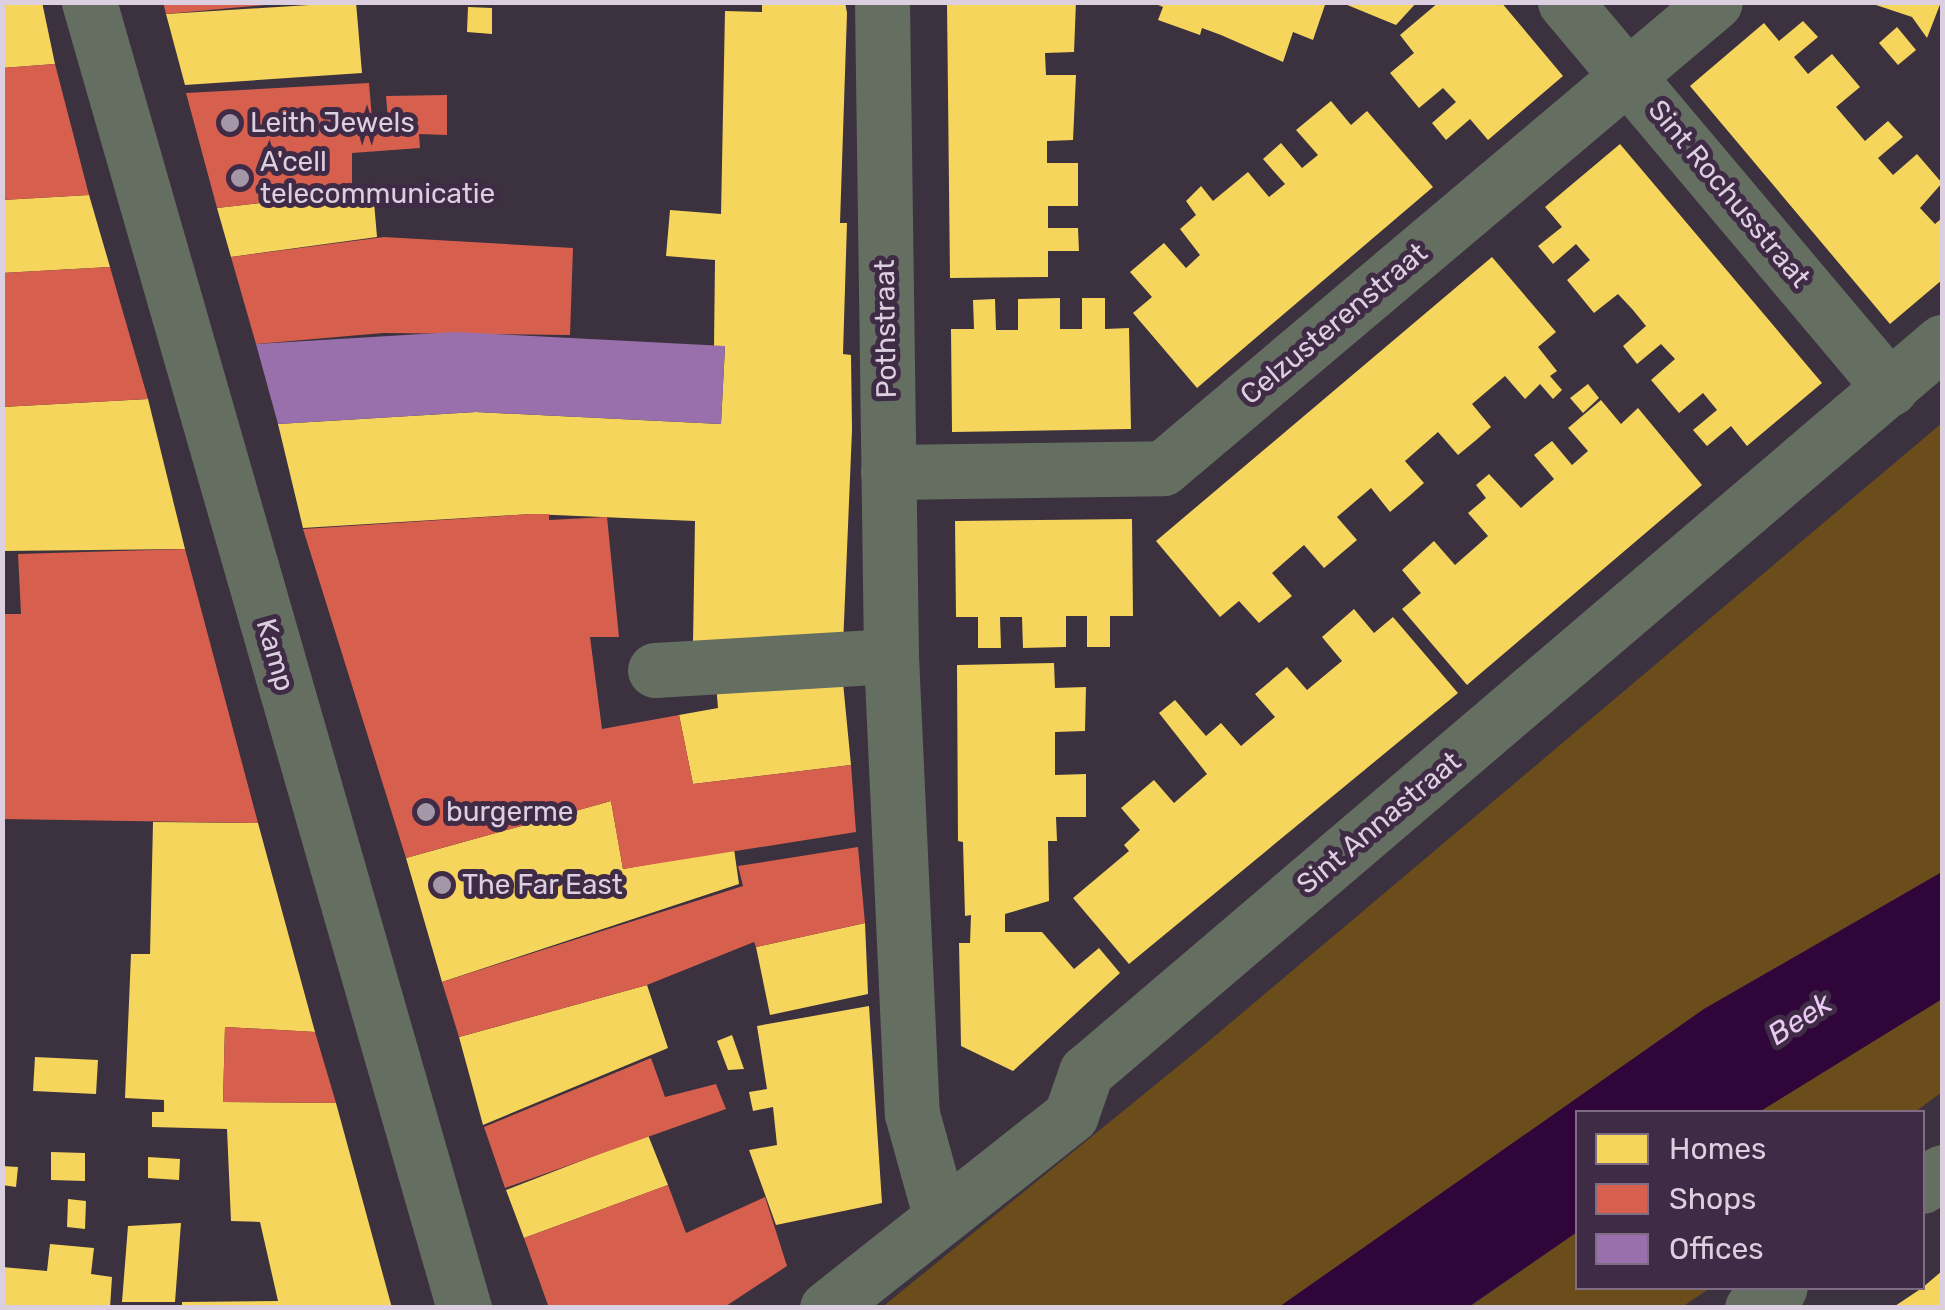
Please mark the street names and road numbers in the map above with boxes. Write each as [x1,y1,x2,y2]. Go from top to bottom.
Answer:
street label: Sint Rochusstraat [1641,94,1817,294]
street label: Celzusterenstraat [1234,236,1434,412]
street label: Pothstraat [868,259,904,399]
street label: Kamp [249,615,301,695]
street label: Sint Annastraat [1290,744,1468,902]

